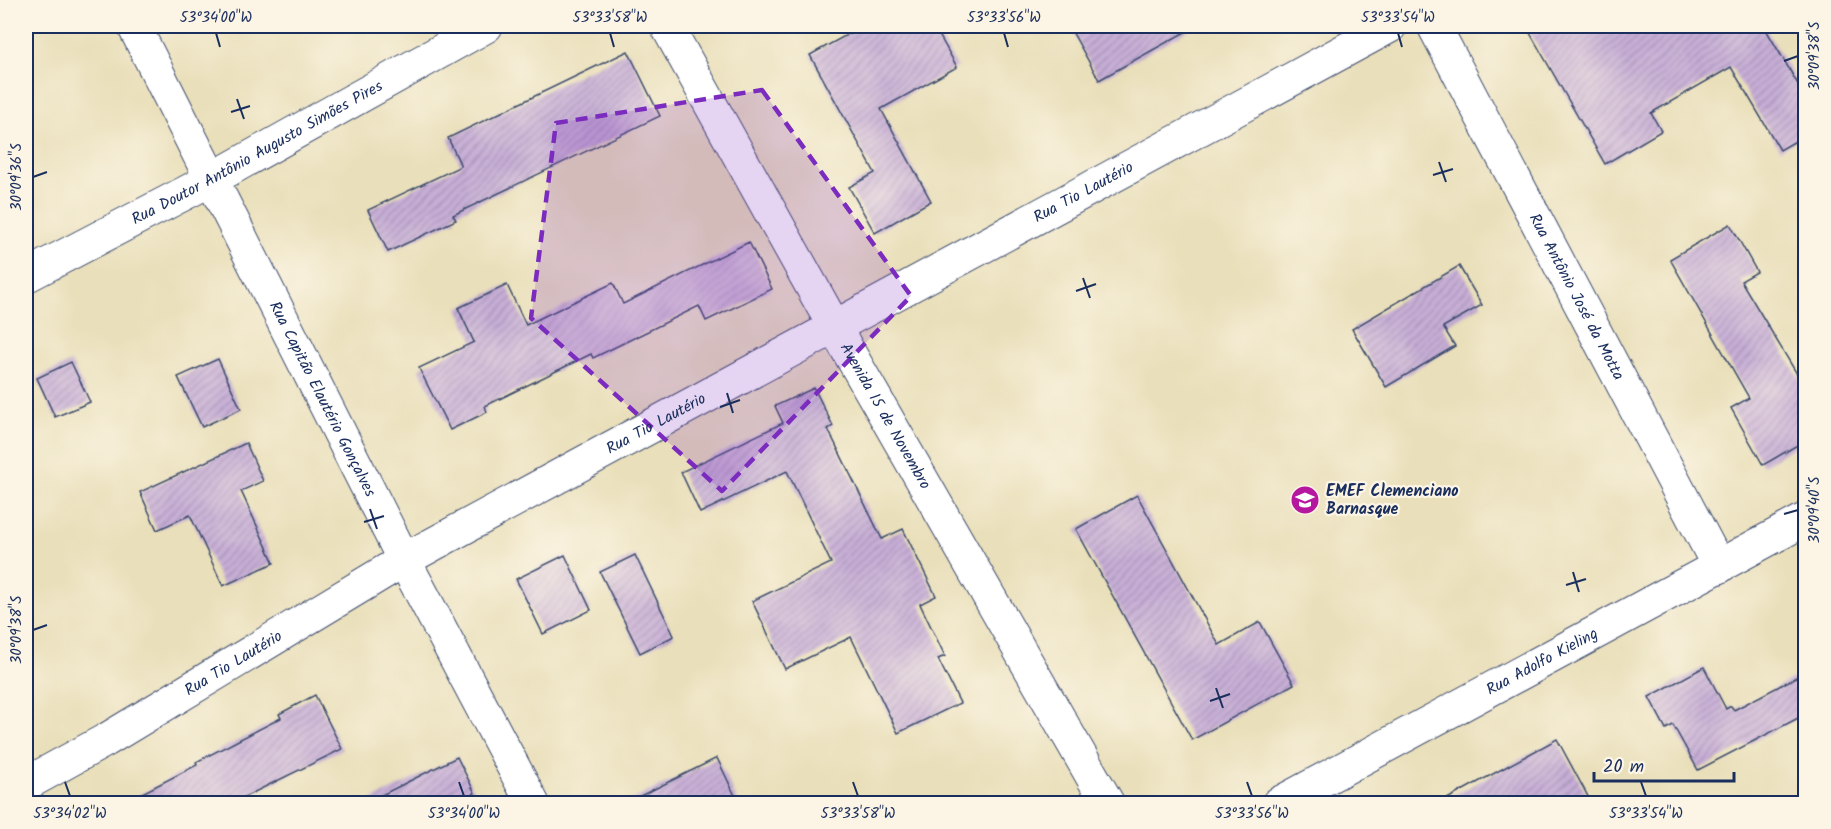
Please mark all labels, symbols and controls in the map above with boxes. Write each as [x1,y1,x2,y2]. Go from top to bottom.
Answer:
text: 53°34'00"W [180,6,252,30]
text: 53°33'58"W [573,6,648,30]
text: 53°33'56"W [967,6,1041,30]
text: 53°33'54"W [1361,6,1435,30]
text: 30°09'38"S [1803,22,1827,90]
street label: Rua Doutor Antônio Augusto Simões Pires [127,74,387,231]
text: 30°09'36"S [5,143,29,211]
street label: Rua Tio Lautério [1029,155,1138,229]
street label: Rua Antônio José da Motta [1522,209,1631,385]
street label: Rua Capitão Elautério Gonçalves [263,297,383,501]
street label: Avenida 15 de Novembro [833,338,937,494]
street label: Rua Tio Lautério [601,386,711,461]
text: 30°09'40"S [1803,477,1827,543]
place label: EMEF Clemenciano Barnasque [1326,479,1459,522]
school or university icon: EMEF Clemenciano Barnasque [1289,484,1321,516]
text: 30°09'38"S [5,596,29,664]
street label: Rua Adolfo Kieling [1482,621,1602,702]
street label: Rua Tio Lautério [179,624,287,702]
scale bar [1594,745,1734,783]
text: 20 m [1603,753,1644,782]
text: 53°34'02"W [33,802,107,826]
text: 53°34'00"W [428,802,500,826]
text: 53°33'58"W [821,802,896,826]
text: 53°33'56"W [1215,802,1289,826]
text: 53°33'54"W [1609,802,1683,826]

